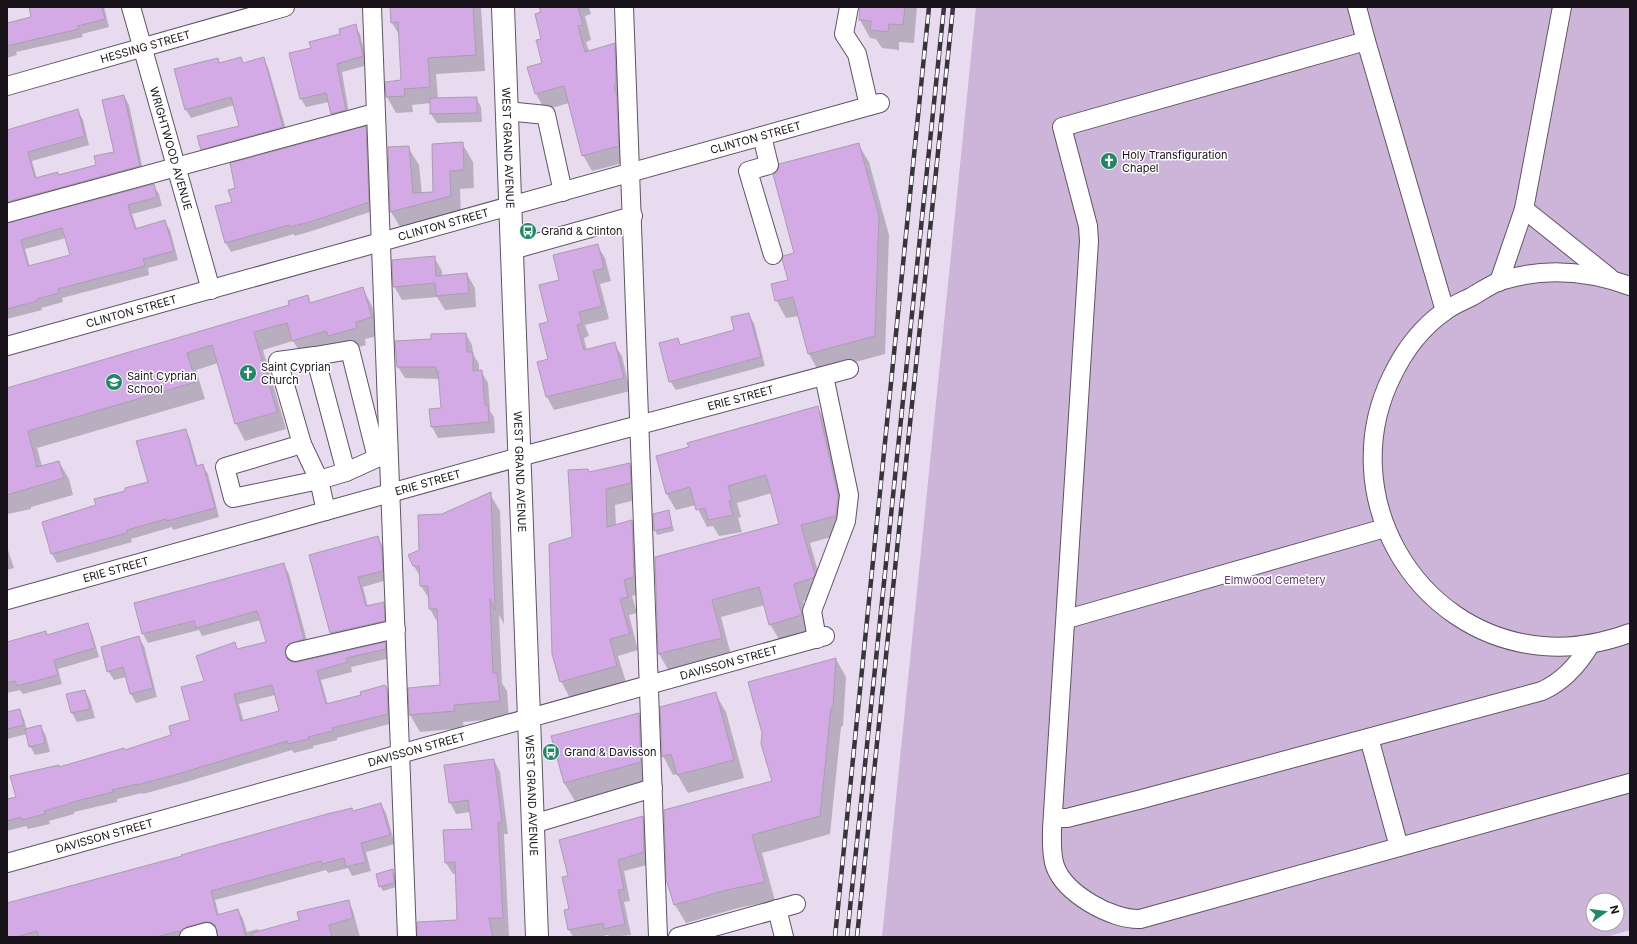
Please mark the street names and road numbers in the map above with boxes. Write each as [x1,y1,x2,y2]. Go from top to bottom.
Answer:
street label: HESSING STREET [99,27,192,66]
street label: WRIGHTWOOD AVENUE [147,85,195,212]
street label: WEST GRAND AVENUE [499,87,517,209]
street label: CLINTON STREET [708,118,803,157]
street label: CLINTON STREET [396,205,490,244]
street label: CLINTON STREET [84,292,178,331]
street label: ERIE STREET [706,382,775,413]
street label: WEST GRAND AVENUE [511,411,529,532]
street label: ERIE STREET [393,467,463,498]
street label: ERIE STREET [81,554,150,585]
street label: DAVISSON STREET [678,643,779,683]
street label: DAVISSON STREET [366,729,467,770]
street label: WEST GRAND AVENUE [523,735,541,856]
street label: DAVISSON STREET [54,816,155,856]

